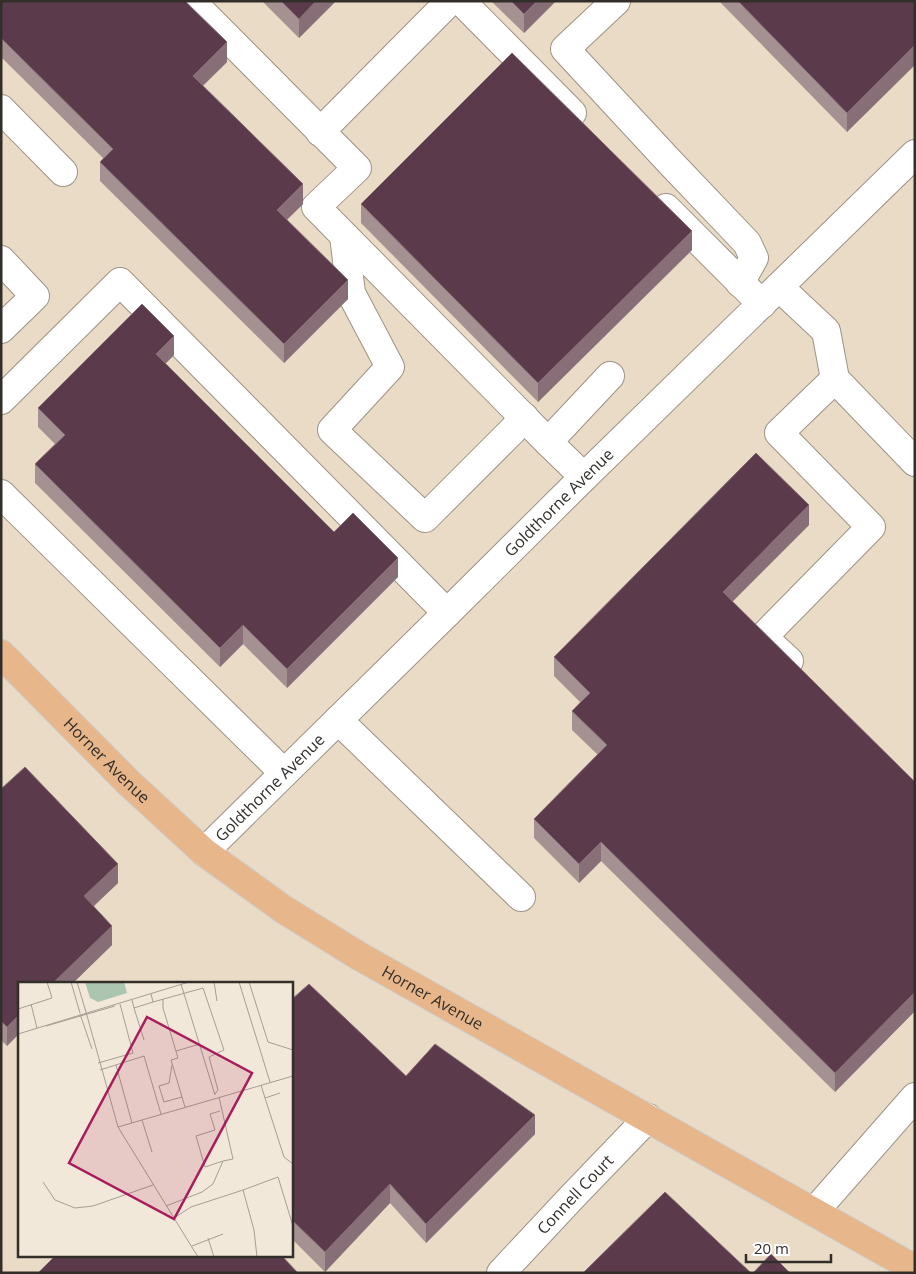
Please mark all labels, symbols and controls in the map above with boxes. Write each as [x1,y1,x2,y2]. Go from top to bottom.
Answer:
street label: Goldthorne Avenue [499,443,618,561]
street label: Horner Avenue [59,713,155,808]
street label: Goldthorne Avenue [210,729,329,846]
street label: Horner Avenue [378,960,487,1035]
inset map [18,982,292,1256]
street label: Connell Court [532,1149,618,1239]
scale bar [746,1232,831,1264]
text: 20 m [754,1238,789,1258]

